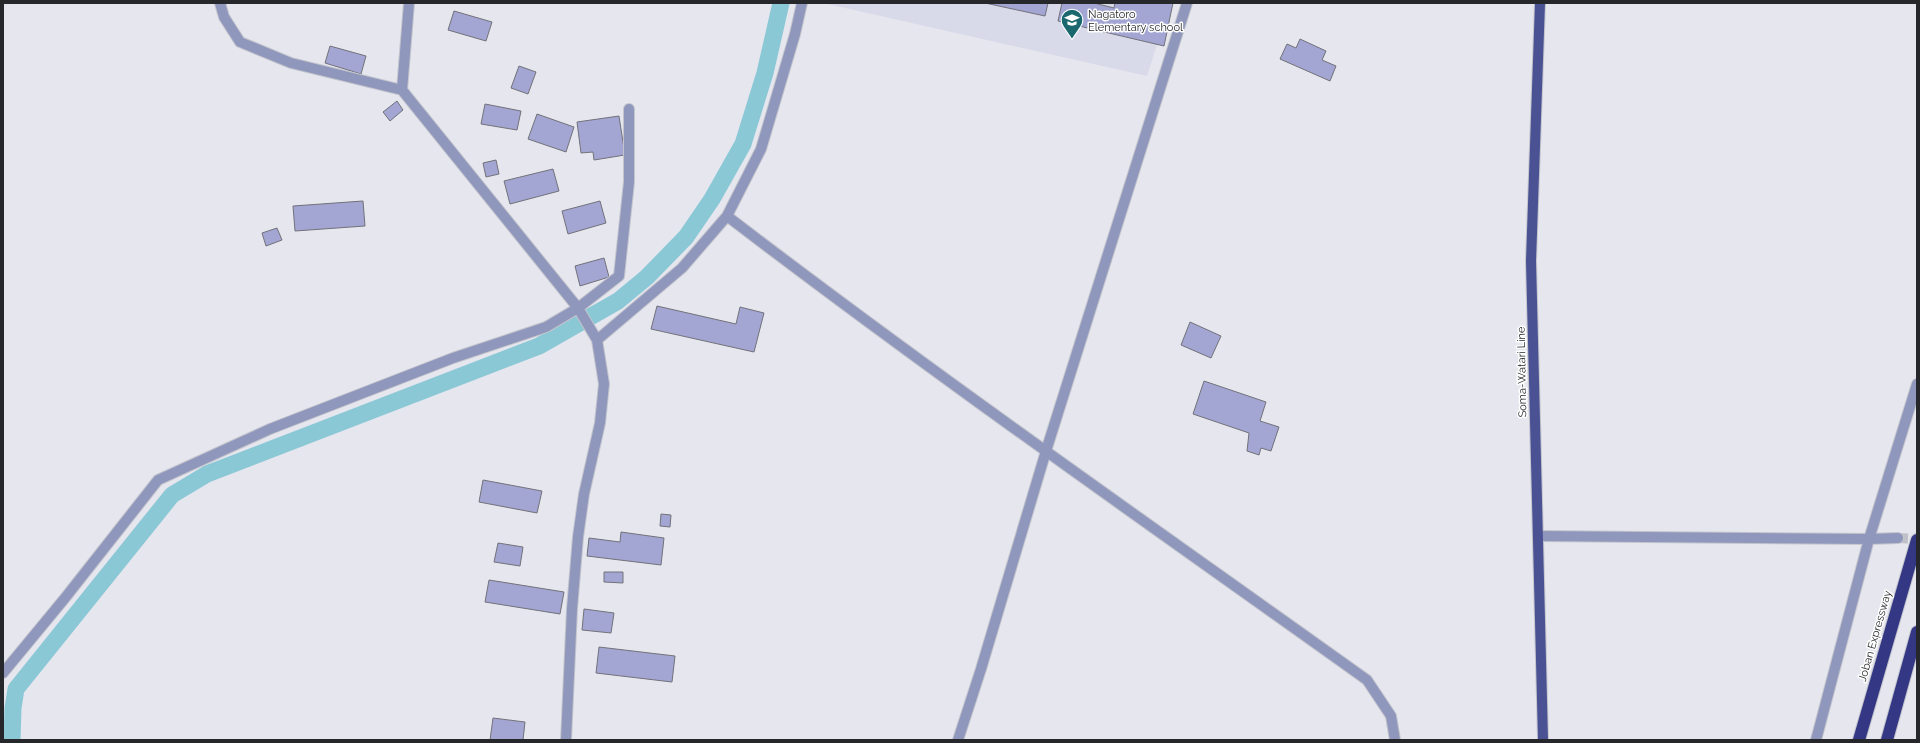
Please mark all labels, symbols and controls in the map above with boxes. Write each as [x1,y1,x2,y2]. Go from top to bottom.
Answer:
school or university icon: Nagatoro Elementary school [1059,7,1085,40]
place label: Nagatoro Elementary school [1088,8,1183,34]
street label: Soma-Watari Line [1515,326,1529,418]
street label: Joban Expressway [1856,589,1894,683]

